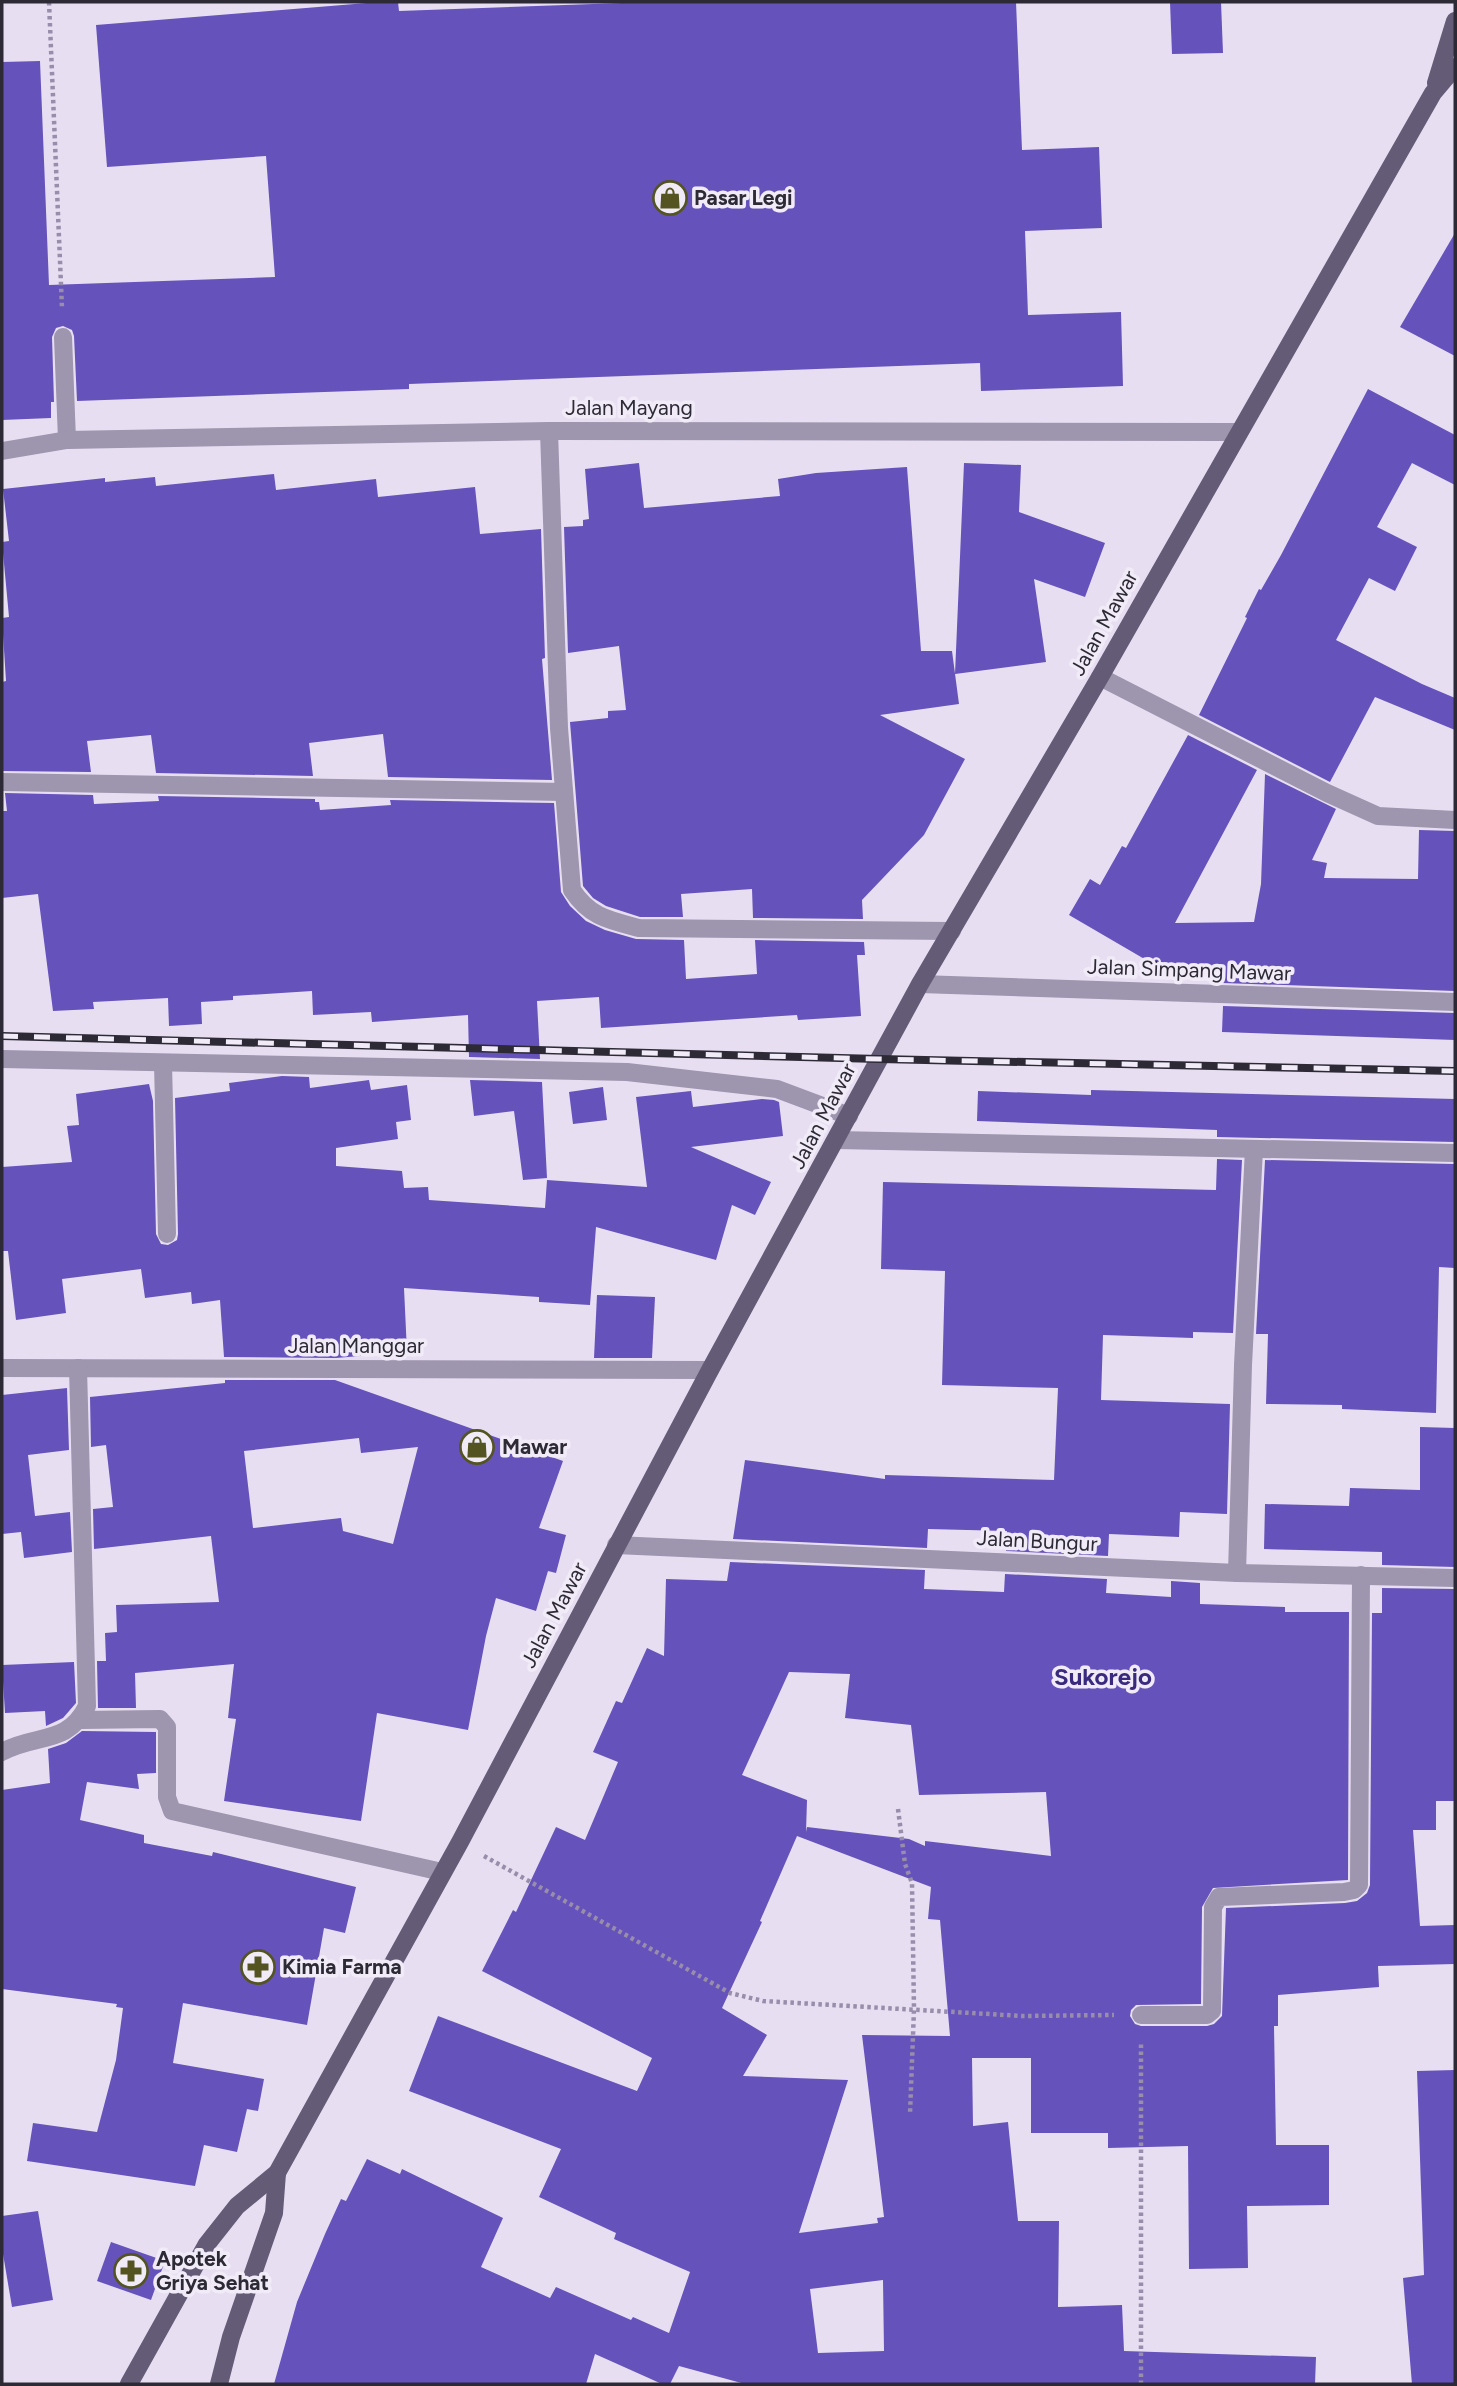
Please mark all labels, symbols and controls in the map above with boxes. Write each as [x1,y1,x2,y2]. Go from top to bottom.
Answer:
shop icon: Pasar Legi [651,179,689,217]
place label: Pasar Legi [694,185,793,210]
street label: Jalan Mayang [565,395,693,420]
street label: Jalan Mawar [1064,566,1143,680]
street label: Jalan Simpang Mawar [1087,953,1291,986]
street label: Jalan Mawar [784,1059,861,1173]
street label: Jalan Manggar [288,1333,424,1358]
shop icon: Mawar [458,1428,496,1466]
place label: Mawar [502,1434,567,1459]
street label: Jalan Bungur [976,1525,1098,1556]
street label: Jalan Mawar [515,1558,592,1672]
district label: Sukorejo [1054,1662,1152,1691]
pharmacy icon: Kimia Farma [239,1948,277,1986]
place label: Kimia Farma [282,1954,402,1979]
place label: Apotek Griya Sehat [156,2246,269,2295]
pharmacy icon: Apotek Griya Sehat [112,2252,150,2290]

